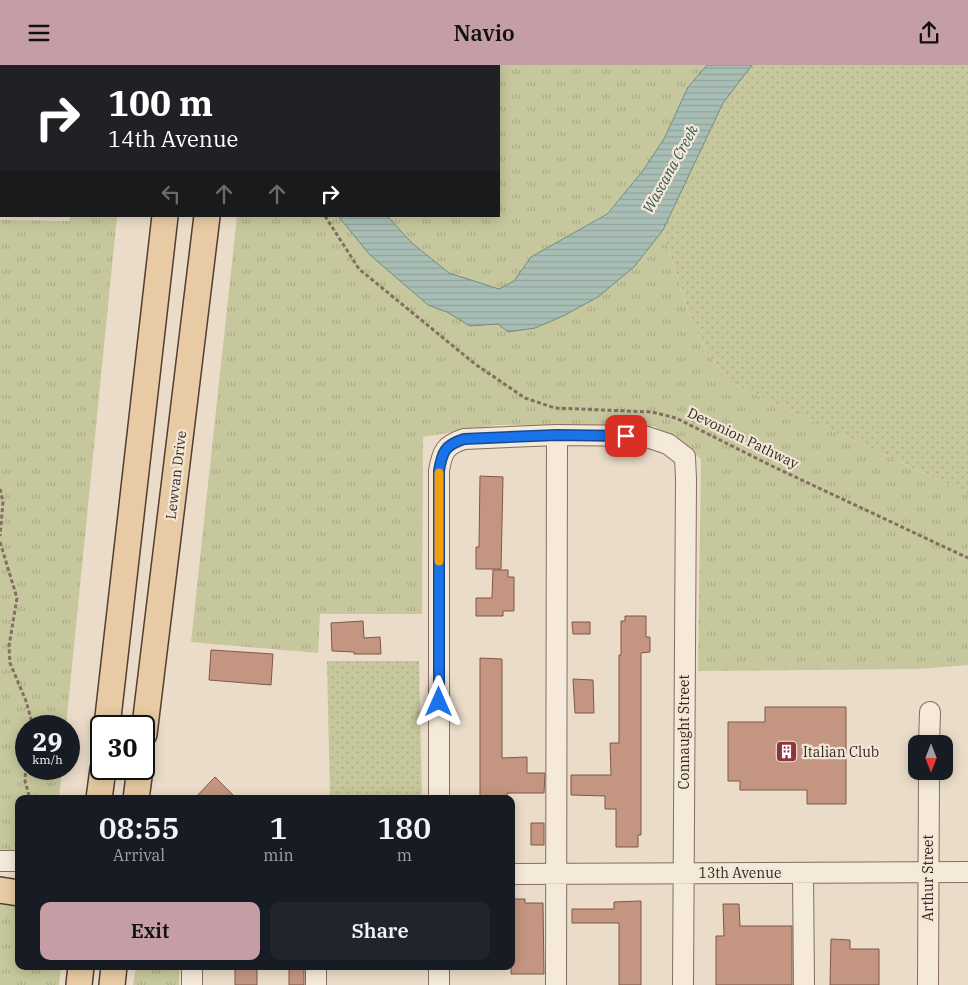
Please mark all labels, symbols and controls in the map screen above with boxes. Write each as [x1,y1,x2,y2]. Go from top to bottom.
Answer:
text: Navio [453,18,515,47]
icon: menu [25,19,53,47]
icon: share [915,19,943,47]
text: 100 m [108,80,213,126]
icon: right [25,85,90,150]
water label: Wascana Creek [638,122,702,216]
text: 14th Avenue [108,124,238,153]
icon: left [157,180,185,208]
icon: ahead [210,180,238,208]
icon: ahead [263,180,291,208]
icon: right [316,180,344,208]
street label: Devonion Pathway [684,403,802,473]
pin [605,415,647,457]
icon: arrive [612,422,640,450]
street label: Lewvan Drive [162,430,190,520]
position arrow [412,675,464,727]
street label: Connaught Street [675,675,693,789]
speed limit sign: 30 [90,715,155,780]
text: 29 [32,725,63,758]
north arrow [908,735,952,780]
map controls [908,735,953,780]
building icon: Italian Club [775,740,799,764]
place label: Italian Club [803,743,879,761]
text: km/h [32,752,63,767]
text: 08:55 [99,808,180,847]
text: 1 [269,808,287,847]
text: 180 [377,808,431,847]
street label: Arthur Street [919,834,937,922]
text: Arrival [113,845,165,865]
text: min [263,845,294,865]
text: m [397,845,412,865]
street label: 13th Avenue [699,864,781,882]
button: Exit [40,902,260,960]
button: Share [270,902,490,960]

